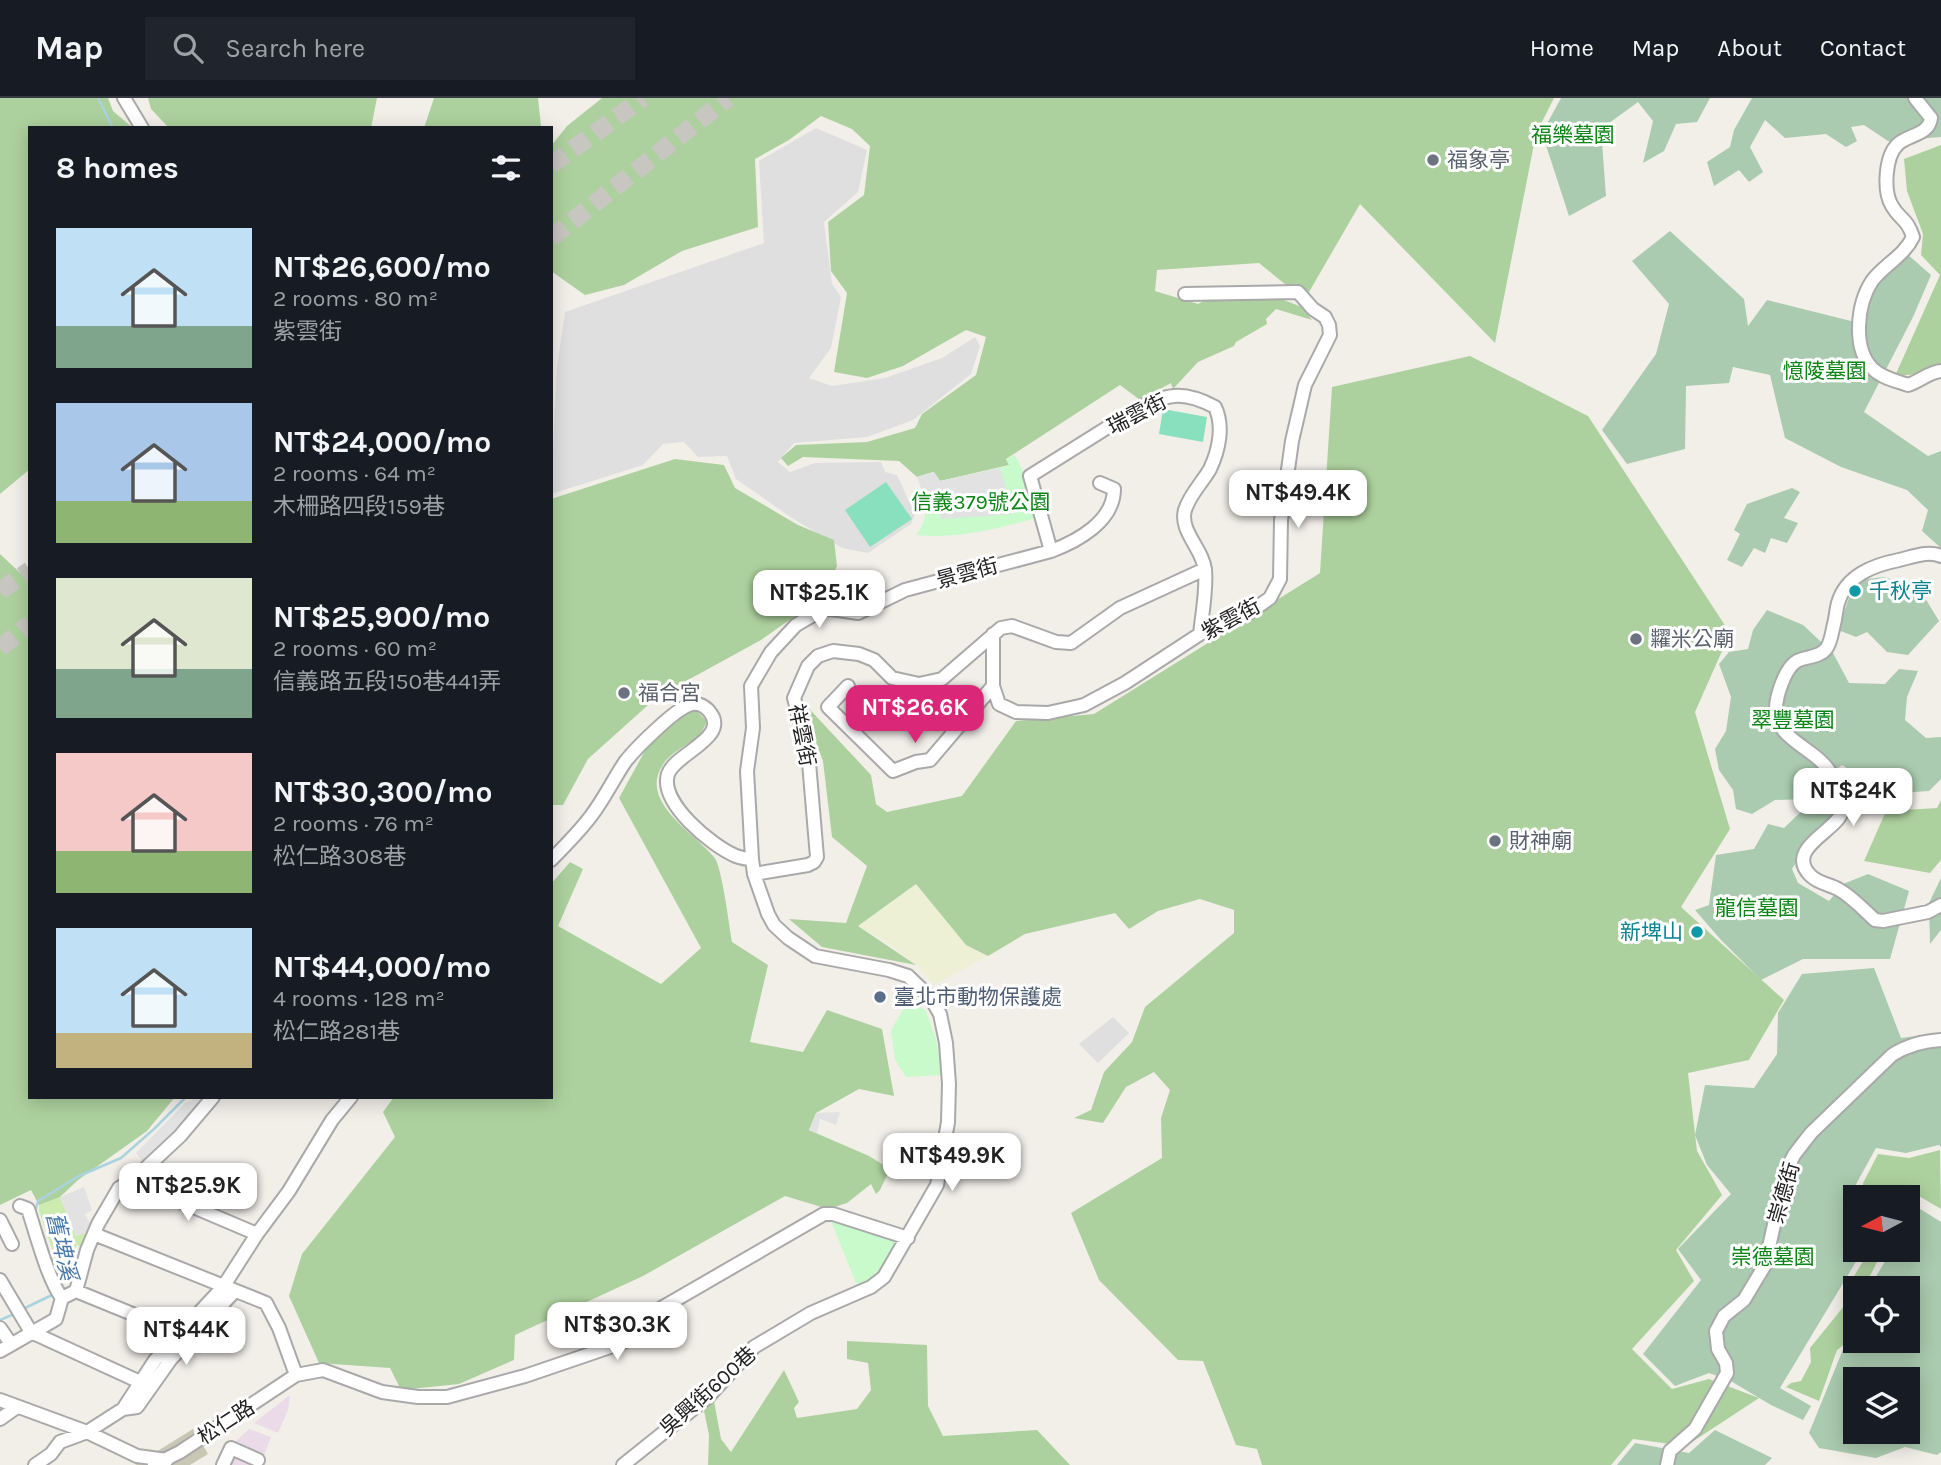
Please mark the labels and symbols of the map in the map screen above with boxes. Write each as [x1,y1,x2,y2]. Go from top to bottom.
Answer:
park label: 福樂墓園 [1531,123,1615,147]
place label: 福象亭 [1447,148,1510,172]
marker: 福象亭 [1425,152,1441,168]
park label: 憶陵墓園 [1783,359,1867,383]
street label: 瑞雲街 [1103,389,1171,439]
pin: NT$49.4K [1226,470,1370,530]
park label: 信義379號公園 [911,490,1051,514]
street label: 景雲街 [933,553,1001,593]
pin: NT$25.1K [747,570,891,630]
place label: 千秋亭 [1869,579,1932,603]
marker: 千秋亭 [1847,583,1863,599]
street label: 紫雲街 [1198,594,1264,644]
place label: 糶米公廟 [1650,627,1734,651]
marker: 糶米公廟 [1628,631,1644,647]
place label: 福合宮 [638,681,701,705]
marker: 福合宮 [616,685,632,701]
pin: NT$26.6K [843,686,987,745]
street label: 祥雲街 [784,702,820,768]
park label: 翠豐墓園 [1751,708,1835,732]
pin: NT$24K [1796,768,1910,828]
place label: 財神廟 [1509,829,1572,853]
marker: 財神廟 [1487,833,1503,849]
park label: 龍信墓園 [1715,896,1799,920]
place label: 新埤山 [1620,920,1683,944]
marker: 新埤山 [1689,924,1705,940]
place label: 臺北市動物保護處 [894,985,1062,1009]
marker: 臺北市動物保護處 [872,989,888,1005]
pin: NT$49.9K [880,1134,1024,1193]
street label: 崇德街 [1764,1159,1804,1227]
pin: NT$25.9K [116,1164,260,1223]
north arrow [1843,1185,1920,1262]
water label: 舊埤溪 [41,1209,83,1286]
park label: 崇德墓園 [1731,1245,1815,1269]
pin: NT$30.3K [545,1302,689,1362]
pin: NT$44K [129,1308,243,1367]
street label: 吳興街600巷 [655,1342,761,1440]
street label: 松仁路 [193,1395,259,1449]

